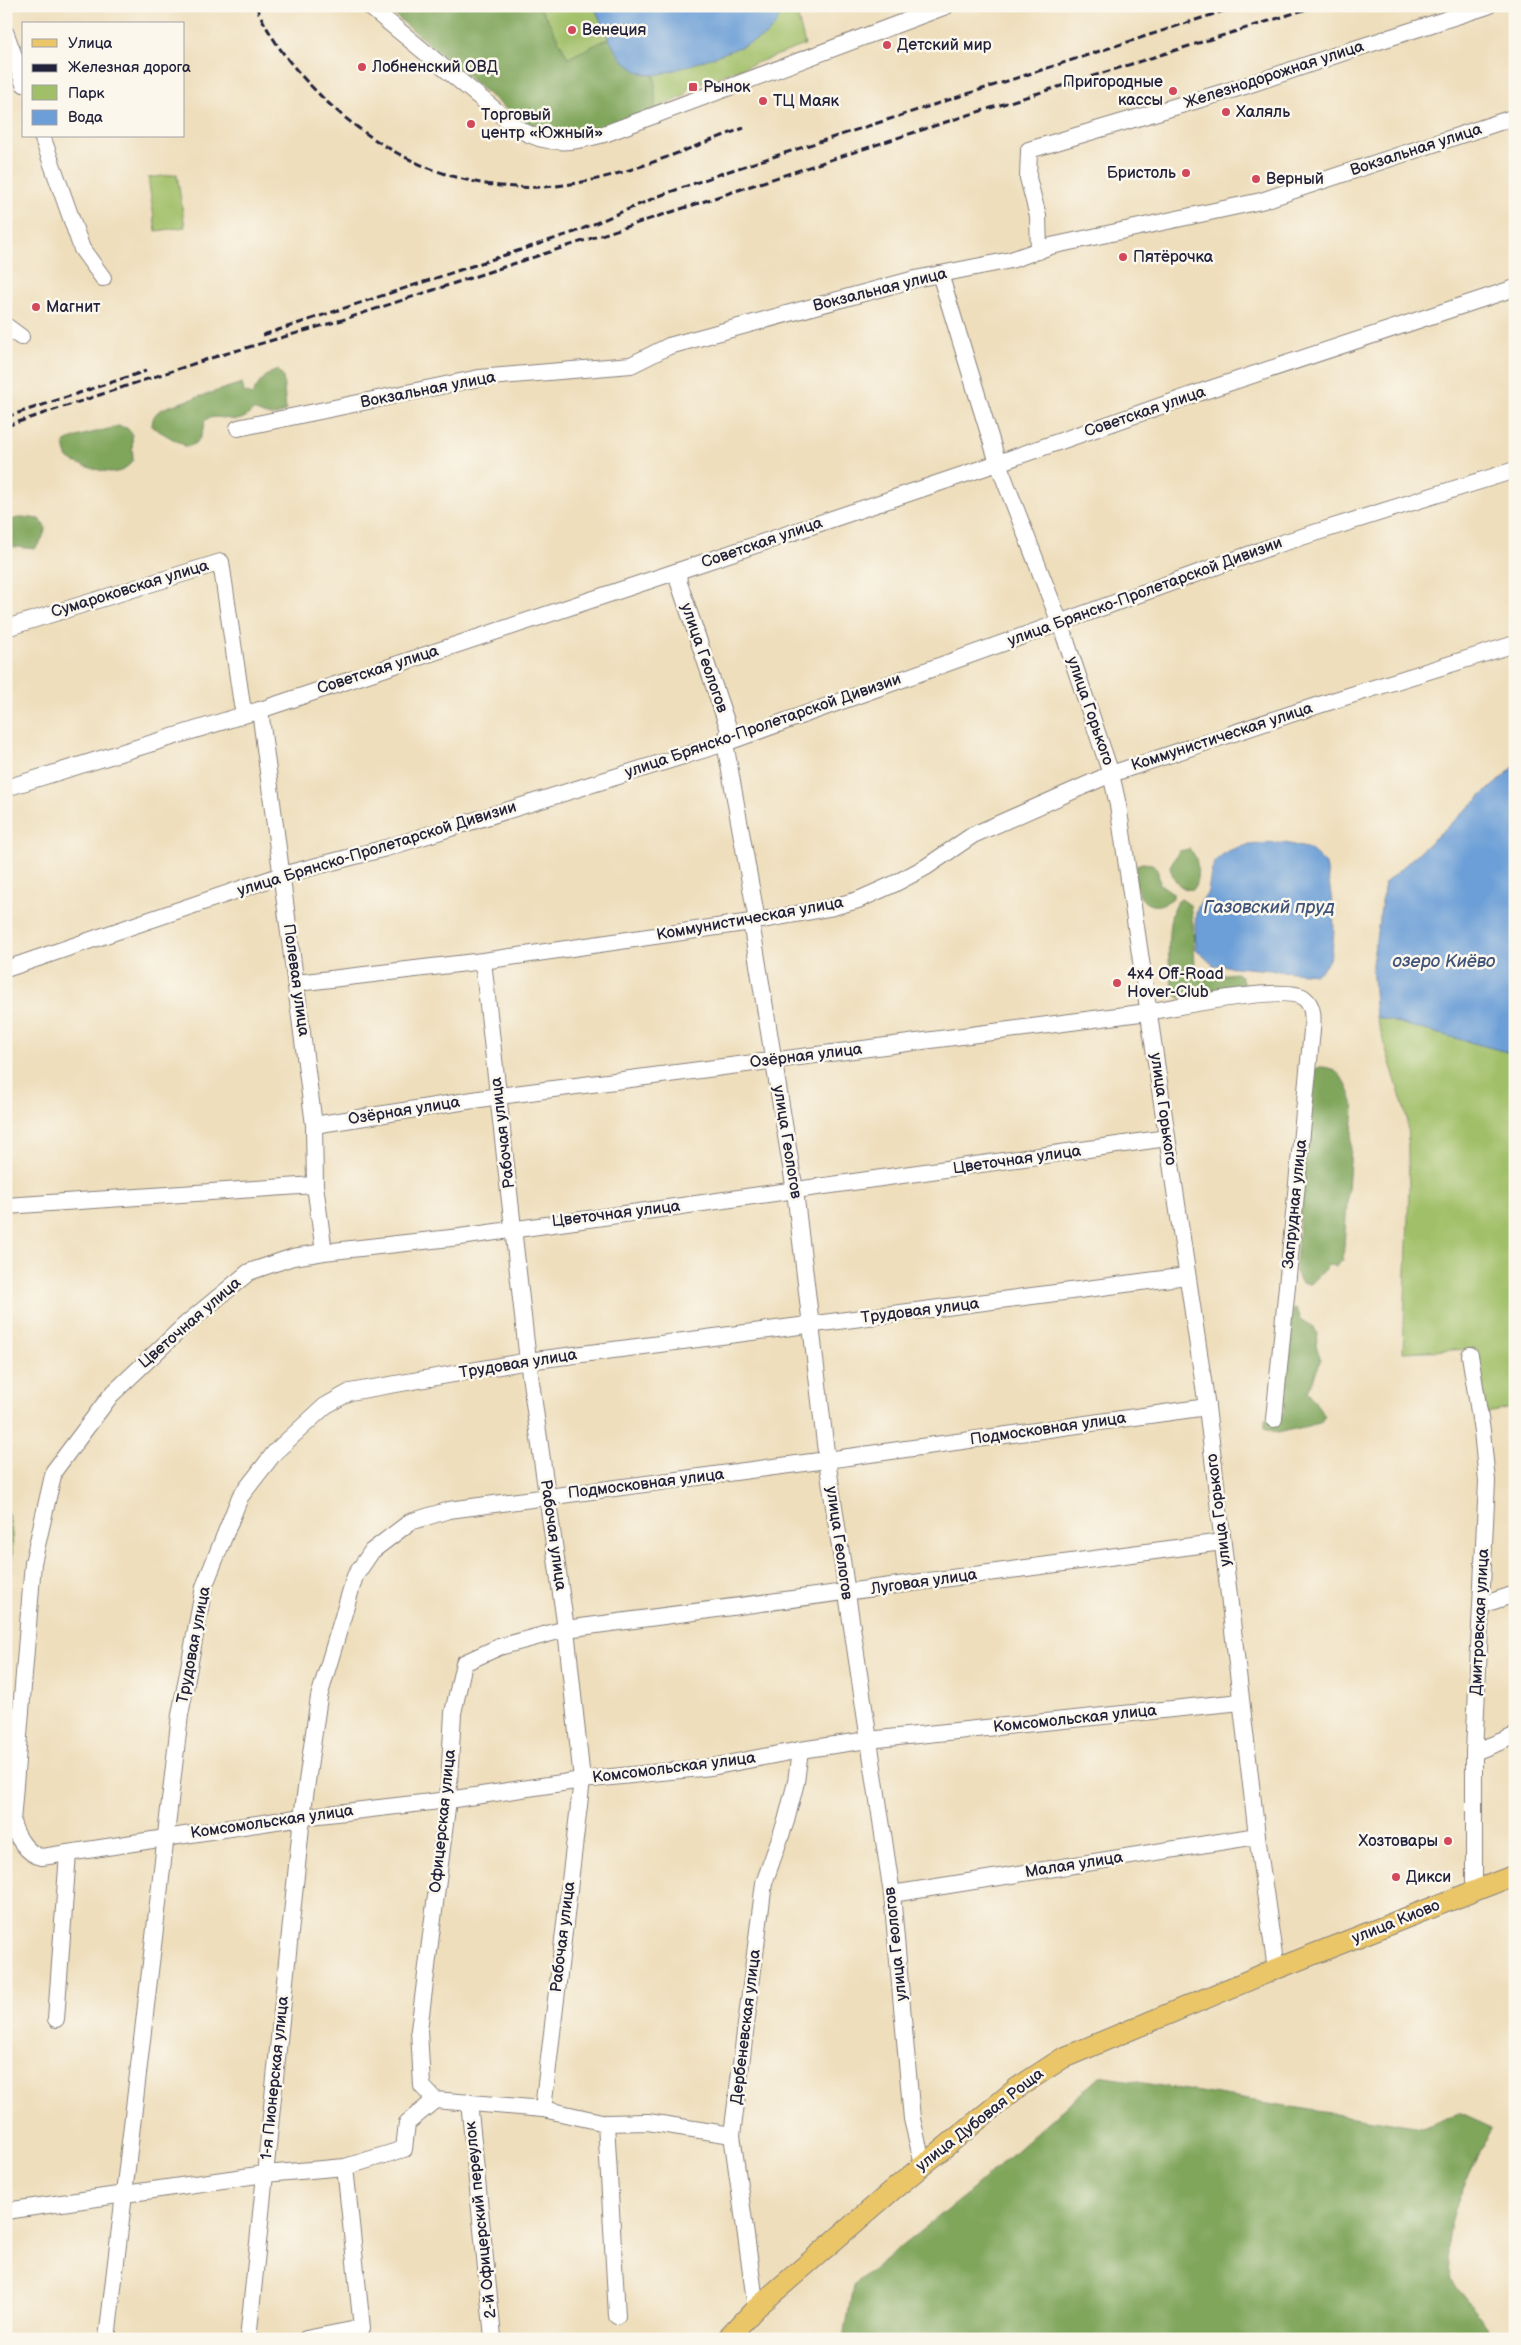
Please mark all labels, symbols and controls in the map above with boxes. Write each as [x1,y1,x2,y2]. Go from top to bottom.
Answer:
place label: Венеция [582,21,646,40]
legend [22,22,185,138]
marker: Венеция [566,24,578,36]
text: Улица [68,34,113,53]
place label: Детский мир [897,36,992,55]
street label: Железнодорожная улица [1182,37,1367,113]
marker: Детский мир [881,39,893,51]
text: Железная дорога [68,58,191,77]
place label: Лобненский ОВД [371,58,498,77]
marker: Лобненский ОВД [356,61,368,73]
place label: Пригородные кассы [1063,73,1163,110]
place label: Рынок [703,78,751,97]
marker: Рынок [687,81,699,93]
text: Парк [68,84,105,103]
marker: Пригородные кассы [1167,85,1179,97]
place label: ТЦ Маяк [773,92,840,111]
marker: ТЦ Маяк [757,95,769,107]
place label: Халяль [1236,103,1290,122]
place label: Торговый центр «Южный» [481,106,603,143]
marker: Халяль [1220,106,1232,118]
text: Вода [68,108,103,127]
marker: Торговый центр «Южный» [465,118,477,130]
street label: Вокзальная улица [1348,120,1485,180]
place label: Бристоль [1107,164,1176,183]
marker: Бристоль [1180,167,1192,179]
place label: Верный [1266,170,1324,189]
marker: Верный [1250,173,1262,185]
place label: Пятёрочка [1133,248,1214,267]
marker: Пятёрочка [1117,251,1129,263]
street label: Вокзальная улица [811,264,949,316]
place label: Магнит [46,298,101,317]
marker: Магнит [30,301,42,313]
street label: Вокзальная улица [359,367,498,412]
street label: Советская улица [1082,382,1208,442]
street label: Советская улица [699,513,825,573]
street label: улица Брянско-Пролетарской Дивизии [1005,533,1285,651]
street label: Сумароковская улица [49,556,212,622]
street label: улица Геологов [676,601,732,716]
street label: Советская улица [315,641,442,699]
street label: улица Горького [1063,654,1117,768]
street label: улица Брянско-Пролетарской Дивизии [622,670,904,782]
street label: Коммунистическая улица [1129,699,1316,775]
street label: улица Брянско-Пролетарской Дивизии [235,797,519,901]
street label: Коммунистическая улица [655,893,846,945]
water label: Газовский пруд [1203,897,1335,918]
street label: Полевая улица [279,922,313,1038]
water label: озеро Киёво [1393,951,1496,972]
place label: 4x4 Off-Road Hover-Club [1127,965,1224,1002]
marker: 4x4 Off-Road Hover-Club [1111,977,1123,989]
street label: Озёрная улица [749,1040,864,1072]
street label: улица Горького [1146,1051,1180,1167]
street label: Рабочая улица [487,1076,519,1190]
street label: улица Геологов [769,1084,805,1201]
street label: Озёрная улица [347,1093,462,1129]
street label: Запрудная улица [1279,1138,1311,1270]
street label: Цветочная улица [952,1142,1083,1178]
street label: Цветочная улица [551,1197,682,1231]
street label: Цветочная улица [135,1273,245,1373]
street label: Трудовая улица [860,1294,981,1328]
street label: Трудовая улица [458,1345,579,1383]
street label: Подмосковная улица [969,1409,1128,1449]
street label: улица Горького [1203,1452,1235,1568]
street label: Подмосковная улица [567,1465,726,1503]
street label: Рабочая улица [536,1478,570,1592]
street label: улица Геологов [822,1485,856,1602]
street label: Дмитровская улица [1467,1548,1493,1696]
street label: Луговая улица [869,1565,979,1599]
street label: Трудовая улица [173,1584,215,1705]
street label: Комсомольская улица [992,1701,1158,1737]
street label: Офицерская улица [426,1748,460,1894]
street label: Комсомольская улица [591,1749,757,1787]
street label: Комсомольская улица [189,1801,355,1843]
place label: Хозтовары [1359,1832,1438,1851]
marker: Хозтовары [1442,1835,1454,1847]
street label: Малая улица [1024,1848,1125,1882]
place label: Дикси [1406,1868,1451,1887]
marker: Дикси [1390,1871,1402,1883]
street label: Рабочая улица [547,1880,579,1994]
street label: улица Геологов [880,1885,911,2002]
street label: улица Киово [1349,1896,1443,1948]
street label: Дербеневская улица [727,1948,765,2106]
street label: 1-я Пионерская улица [257,1995,293,2161]
street label: улица Дубовая Роща [912,2064,1048,2176]
street label: 2-й Офицерский переулок [461,2120,501,2320]

